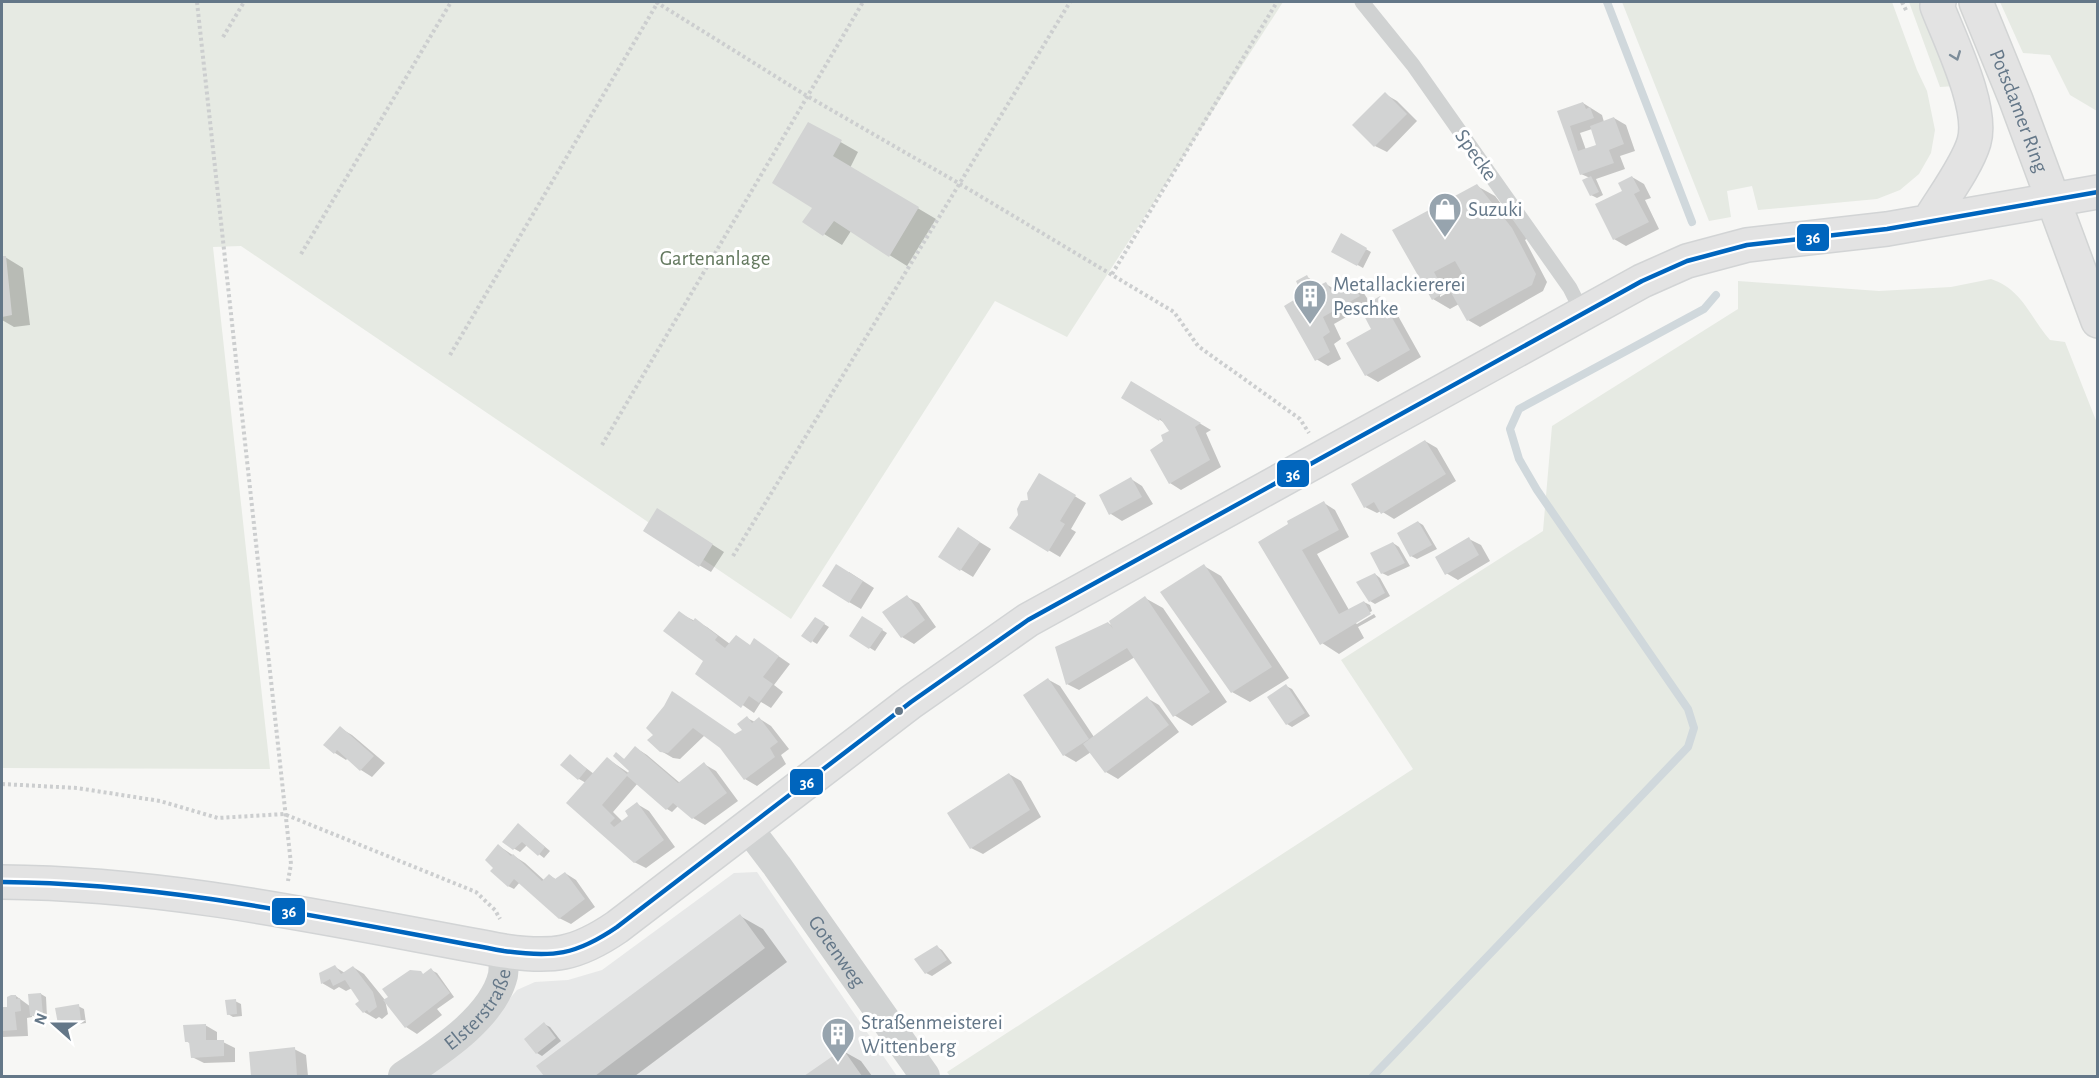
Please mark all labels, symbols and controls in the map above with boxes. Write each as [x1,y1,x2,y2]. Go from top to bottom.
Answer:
street label: Potsdamer Ring [1986,46,2053,176]
one-way arrow [1949,50,1962,61]
street label: Specke [1451,126,1501,184]
shop icon: Suzuki [1427,191,1463,238]
place label: Suzuki [1468,199,1523,220]
line badge: 36 [1796,223,1830,252]
text: 36 [1806,230,1821,246]
park label: Gartenanlage [660,248,770,269]
place label: Metallackiererei Peschke [1333,274,1466,319]
building icon: Metallackiererei Peschke [1292,278,1328,325]
line badge: 36 [1276,459,1310,488]
text: 36 [1286,467,1301,483]
unlabelled marker [893,705,905,717]
line badge: 36 [789,768,824,796]
text: 36 [800,775,815,791]
line badge: 36 [271,897,306,926]
text: 36 [282,904,297,920]
street label: Gotenweg [805,911,870,992]
street label: Elsterstraße [440,968,514,1054]
north arrow [24,994,84,1054]
text: N [31,1011,50,1027]
place label: Straßenmeisterei Wittenberg [861,1012,1003,1057]
building icon: Straßenmeisterei Wittenberg [820,1016,856,1063]

